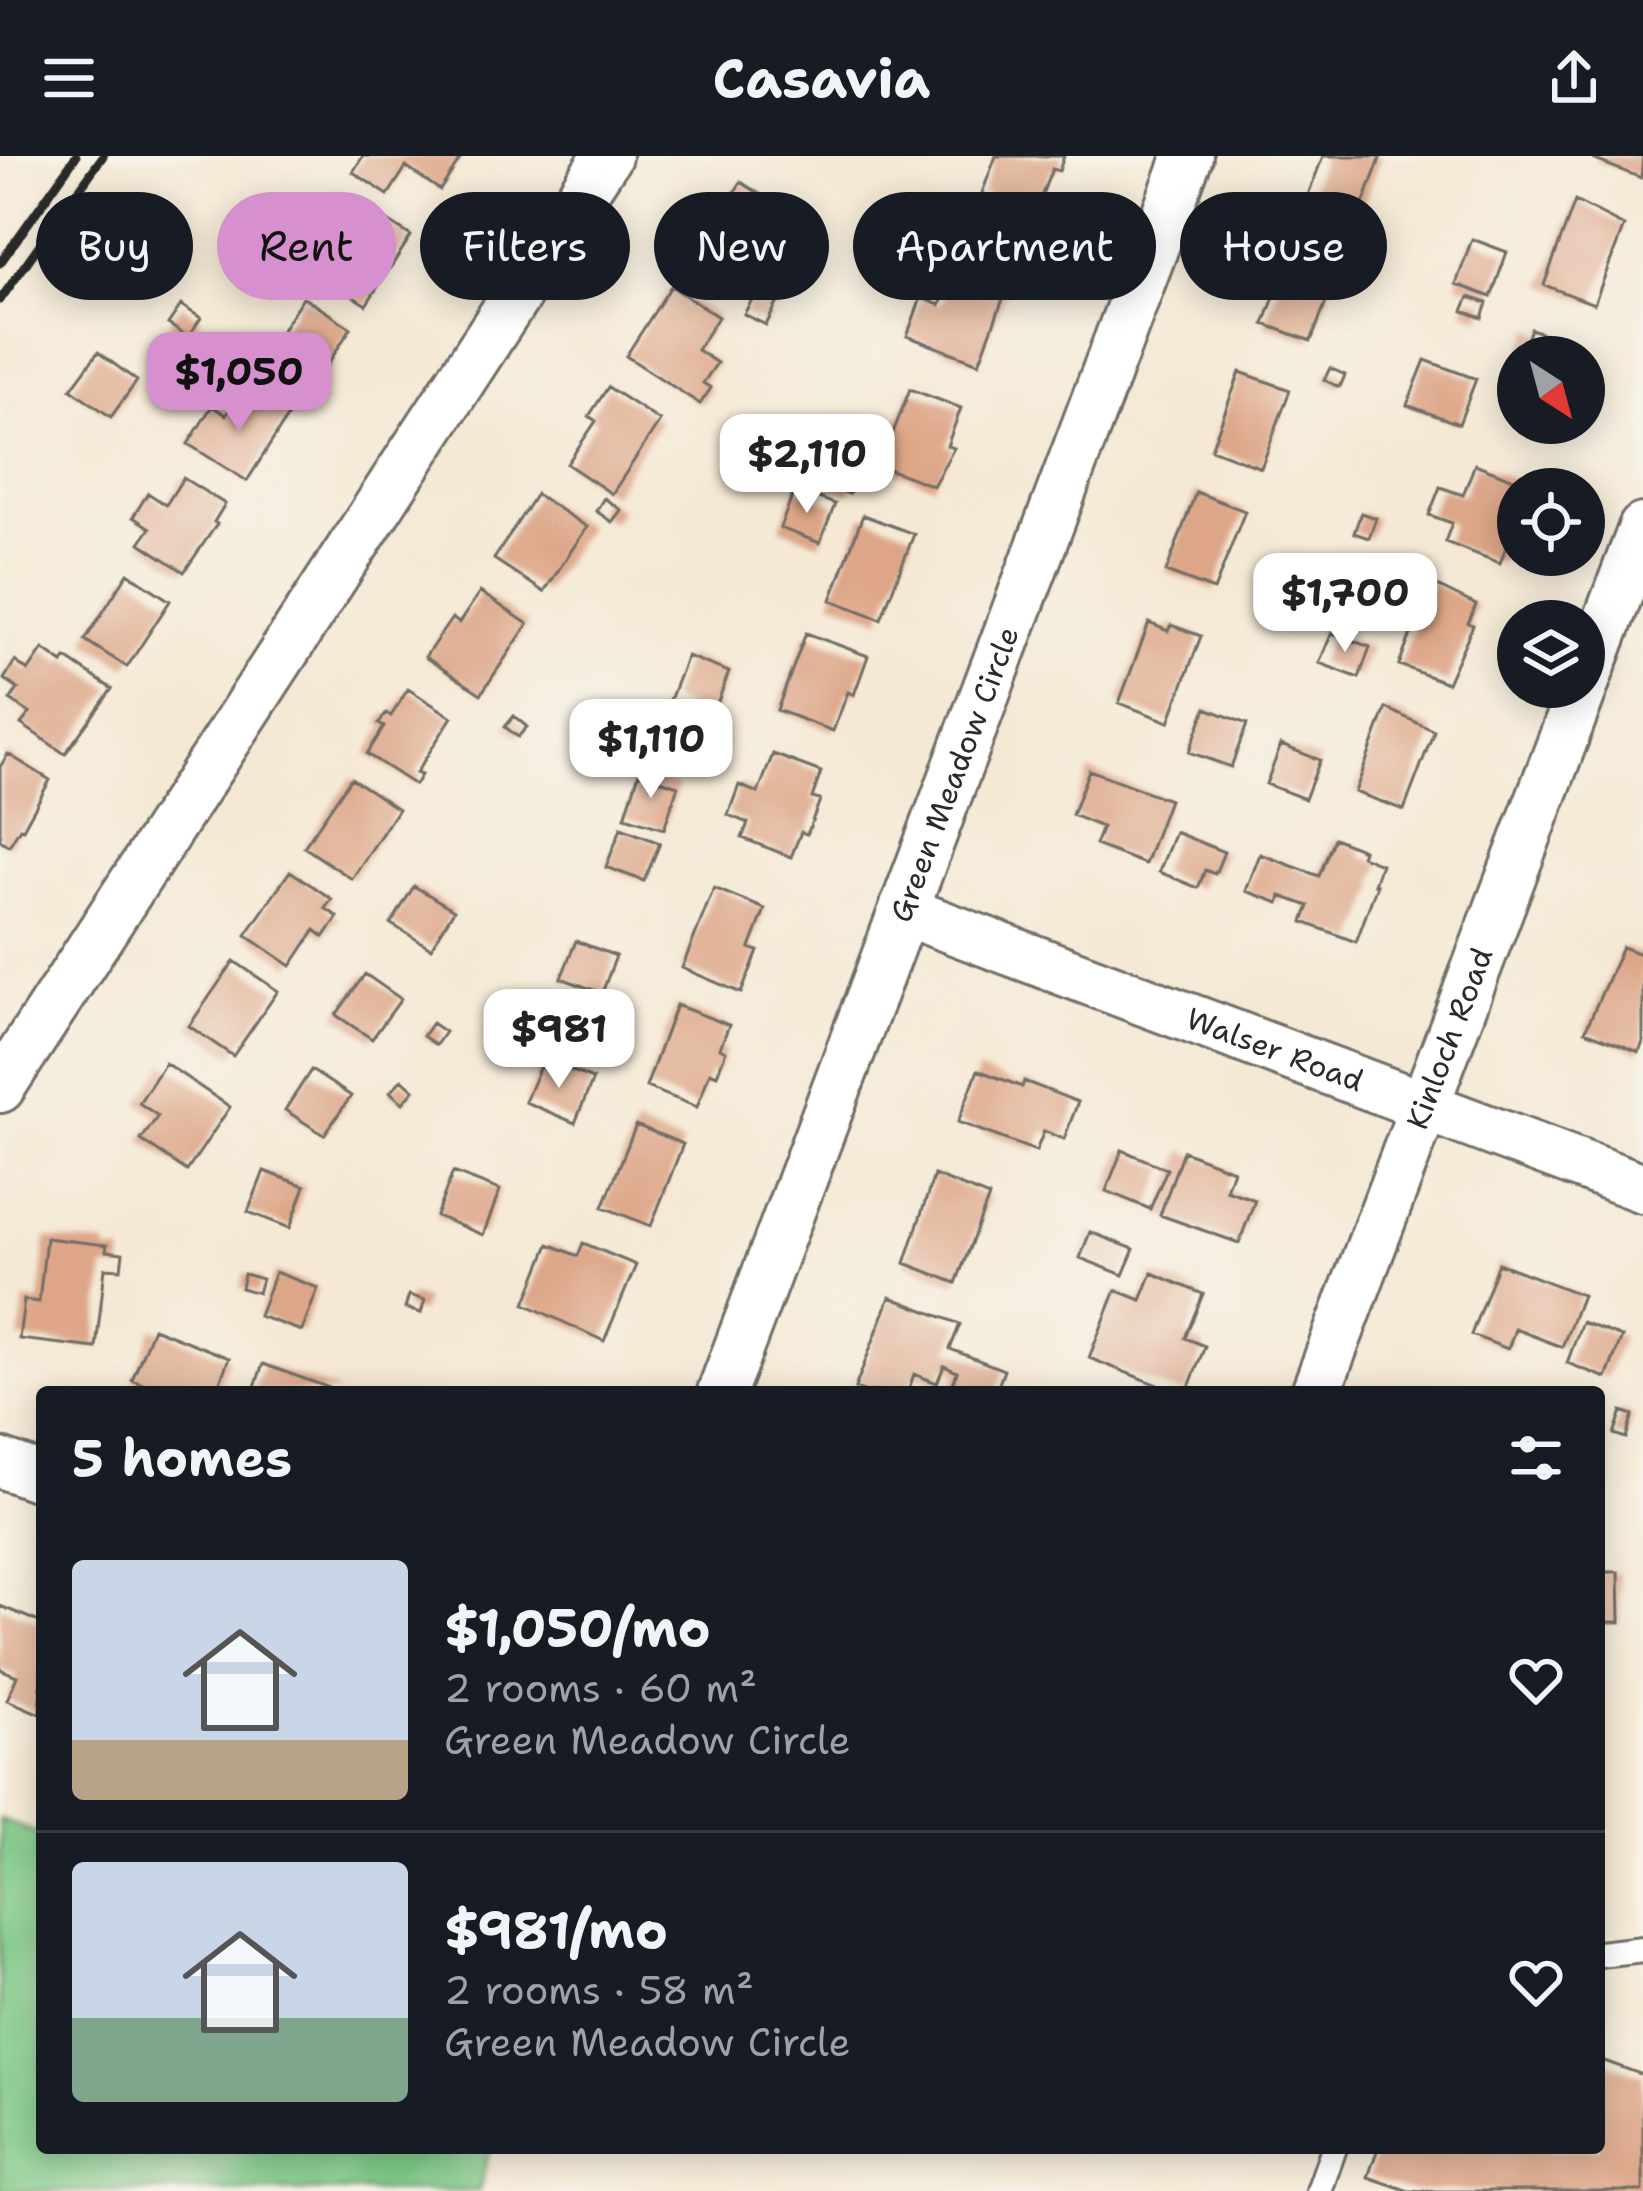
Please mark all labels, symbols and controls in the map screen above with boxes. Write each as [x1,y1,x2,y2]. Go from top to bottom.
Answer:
text: Casavia [712,42,931,114]
icon: menu [36,45,102,111]
icon: share [1541,45,1607,111]
chip: Buy [36,192,193,300]
chip: Rent [217,192,396,300]
chip: Filters [420,192,630,300]
chip: New [654,192,829,300]
chip: Apartment [853,192,1156,300]
chip: House [1180,192,1387,300]
pin: $1,050 [141,332,337,434]
north arrow [1497,336,1605,444]
map controls [1497,336,1605,708]
text: $1,050 [174,345,304,397]
pin: $2,110 [709,414,905,516]
text: $2,110 [747,427,867,479]
button: locate [1497,468,1605,576]
pin: $1,700 [1247,553,1443,655]
text: $1,700 [1280,566,1410,618]
button: layers [1497,600,1605,708]
street label: Green Meadow Circle [880,621,1029,928]
pin: $1,110 [553,699,749,801]
text: $1,110 [597,712,706,764]
street label: Kinloch Road [1396,942,1502,1135]
pin: $981 [488,989,630,1091]
street label: Walser Road [1181,998,1369,1101]
text: $981 [511,1002,607,1054]
text: 5 homes [72,1424,292,1492]
icon: filters [1503,1425,1569,1491]
text: $1,050/mo [444,1594,711,1662]
icon: home [168,1608,312,1752]
icon: heart [1503,1647,1569,1713]
text: 2 rooms · 60 m² [444,1662,757,1714]
text: Green Meadow Circle [444,1714,850,1766]
text: $981/mo [444,1896,668,1964]
icon: home [168,1910,312,2054]
icon: heart [1503,1949,1569,2015]
text: 2 rooms · 58 m² [444,1964,754,2016]
text: Green Meadow Circle [444,2016,850,2068]

